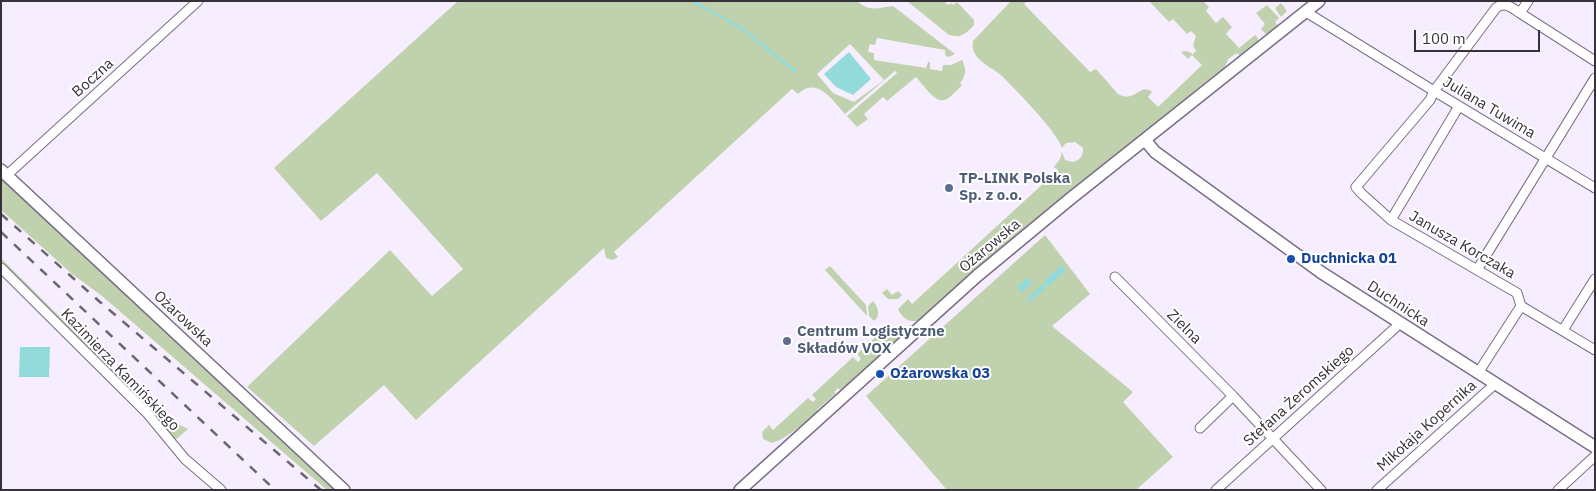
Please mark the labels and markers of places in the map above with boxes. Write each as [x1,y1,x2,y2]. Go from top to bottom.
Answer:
place label: TP-LINK Polska Sp. z o.o. [959,170,1070,205]
marker: TP-LINK Polska Sp. z o.o. [943,182,955,194]
place label: Duchnicka 01 [1301,250,1397,268]
marker: Duchnicka 01 [1285,253,1297,265]
place label: Centrum Logistyczne Składów VOX [797,323,945,358]
marker: Centrum Logistyczne Składów VOX [781,335,793,347]
place label: Ożarowska 03 [890,365,990,383]
marker: Ożarowska 03 [874,368,886,380]

